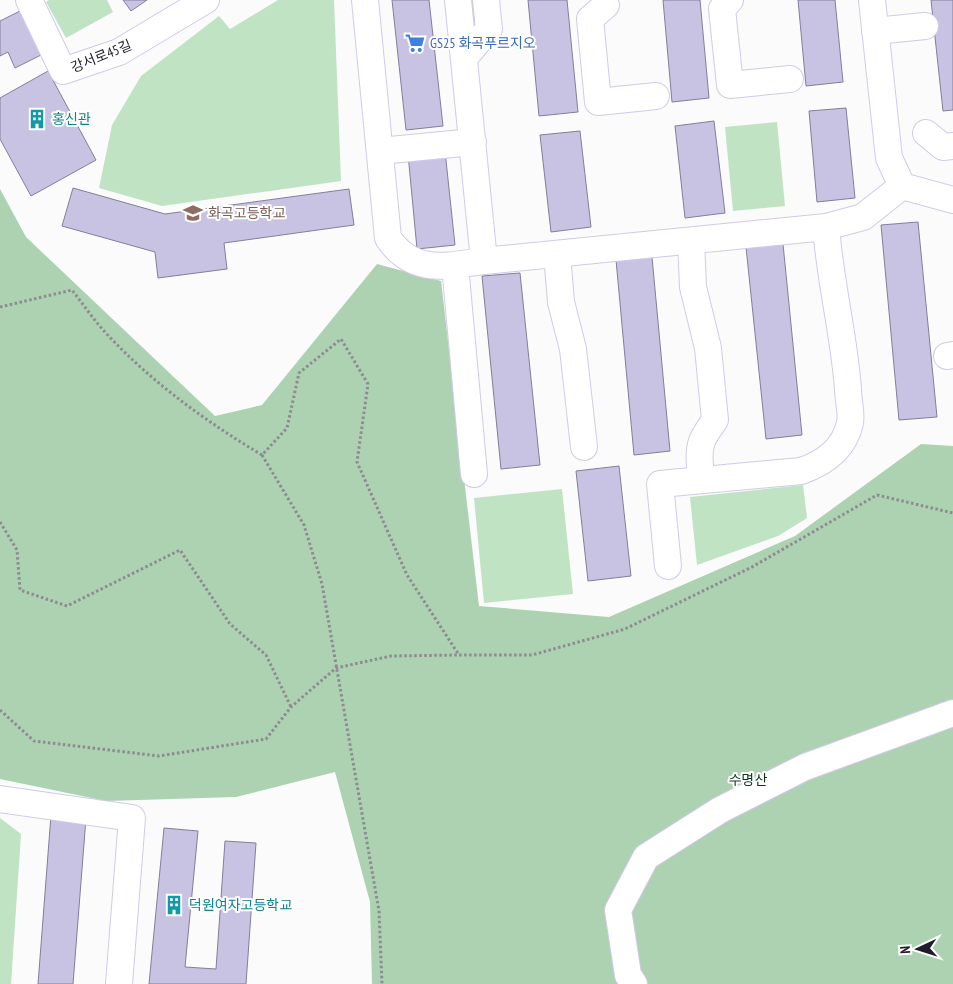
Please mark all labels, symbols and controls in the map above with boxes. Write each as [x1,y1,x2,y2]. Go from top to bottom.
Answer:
supermarket icon: GS25 화곡푸르지오 [404,32,426,54]
place label: GS25 화곡푸르지오 [430,34,536,52]
street label: 강서로45길 [68,36,134,76]
building icon: 홍신관 [26,108,48,130]
place label: 홍신관 [52,110,91,128]
school or university icon: 화곡고등학교 [182,202,204,224]
place label: 화곡고등학교 [208,204,285,222]
park label: 수명산 [729,771,767,789]
building icon: 덕원여자고등학교 [163,894,185,916]
place label: 덕원여자고등학교 [189,896,292,914]
north arrow [893,924,943,974]
text: N [896,946,914,954]

